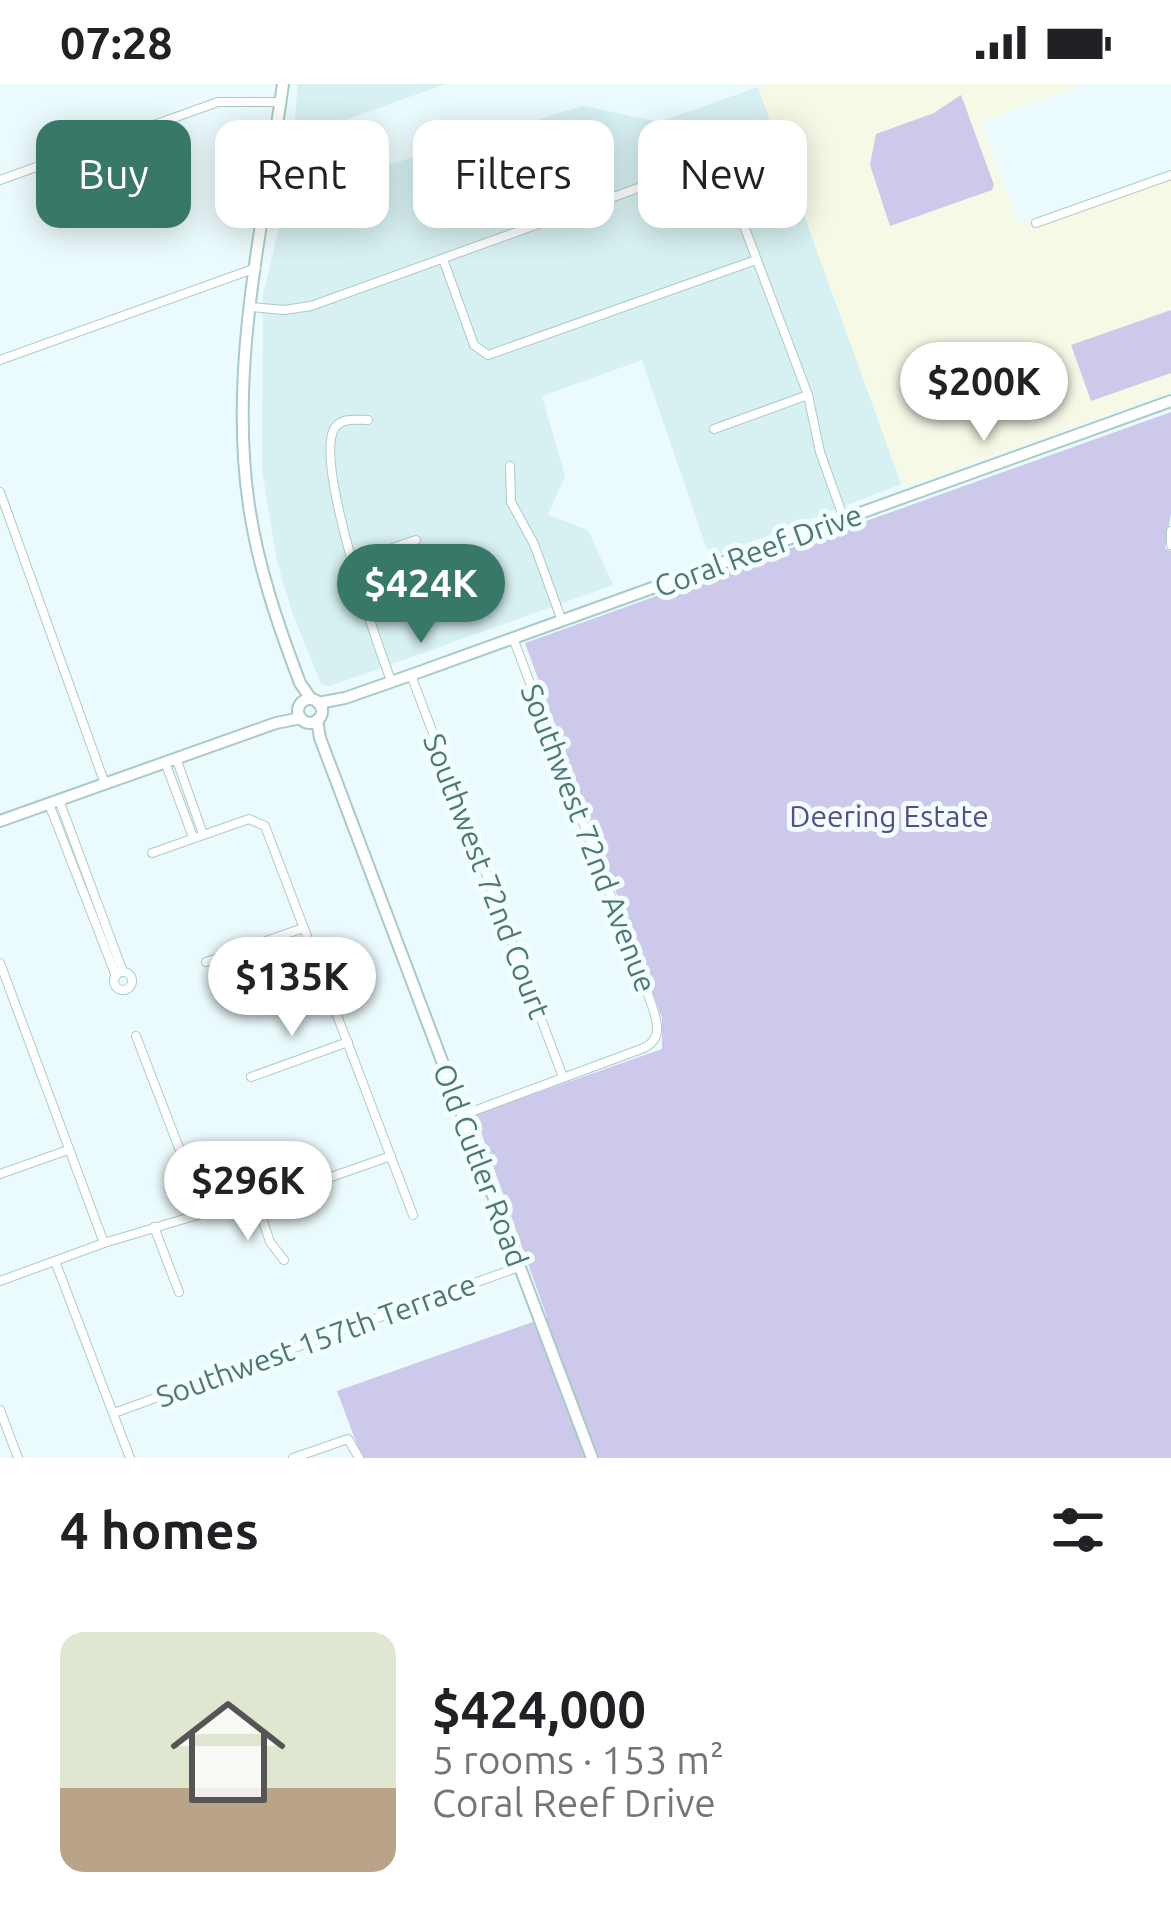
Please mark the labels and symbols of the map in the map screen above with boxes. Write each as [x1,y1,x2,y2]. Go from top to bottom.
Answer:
pin: $200K [900,342,1068,444]
street label: Coral Reef Drive [650,497,866,603]
pin: $424K [337,544,505,646]
street label: Southwest 72nd Avenue [514,679,664,997]
street label: Southwest 72nd Court [417,729,557,1023]
park label: Deering Estate [789,799,989,833]
pin: $135K [208,937,376,1039]
street label: Old Cutler Road [427,1059,535,1271]
pin: $296K [164,1141,332,1243]
street label: Southwest 157th Terrace [152,1266,480,1414]

